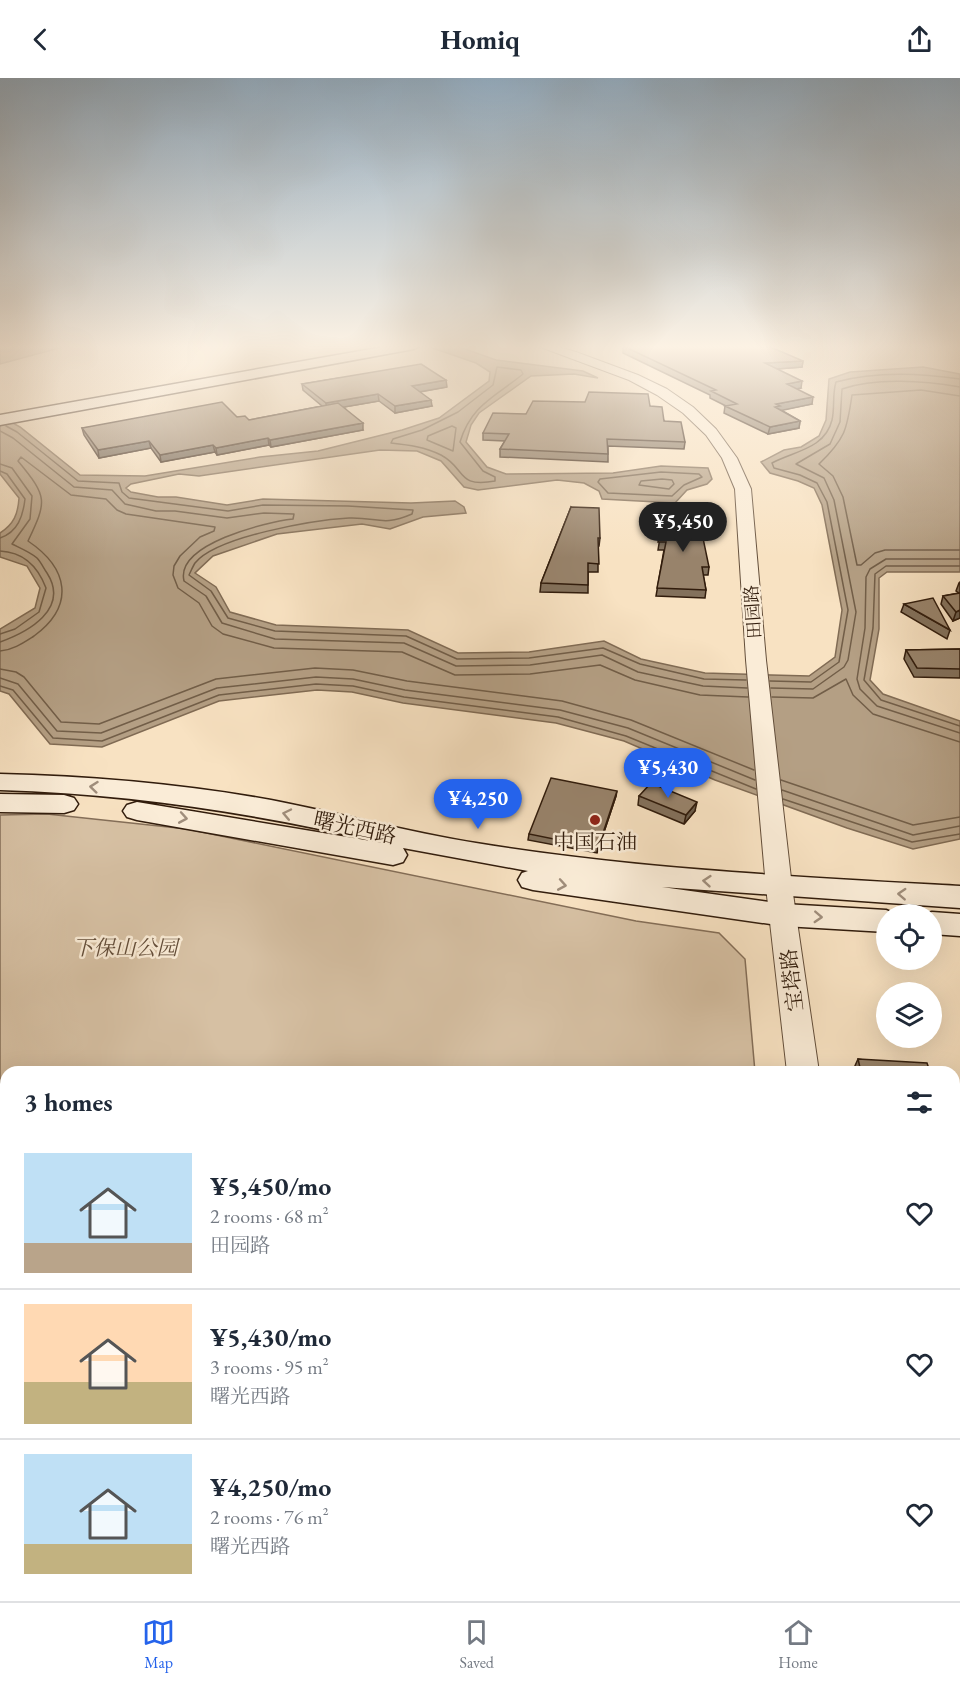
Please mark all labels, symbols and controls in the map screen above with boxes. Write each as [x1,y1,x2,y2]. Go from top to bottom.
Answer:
text: Homiq [440,22,520,57]
icon: back [24,23,57,56]
icon: share [903,23,936,56]
pin: ¥5,450 [634,502,732,553]
text: ¥5,450 [653,508,713,534]
street label: 田园路 [739,584,766,640]
pin: ¥5,430 [619,748,717,799]
text: ¥5,430 [638,754,698,780]
pin: ¥4,250 [429,779,527,830]
one-way arrow [89,781,98,794]
text: ¥4,250 [448,785,508,811]
street label: 曙光西路 [311,806,399,849]
one-way arrow [282,808,292,821]
one-way arrow [178,811,188,824]
marker: 中国石油 [588,813,602,827]
place label: 中国石油 [553,828,637,855]
one-way arrow [703,875,712,888]
one-way arrow [556,878,566,891]
one-way arrow [897,888,906,901]
map controls [876,904,942,1048]
button: locate [876,904,942,970]
one-way arrow [813,910,822,923]
park label: 下保山公园 [73,934,180,961]
street label: 宝塔路 [774,947,809,1013]
button: layers [876,982,942,1048]
text: 3 homes [24,1085,113,1119]
icon: filters [903,1086,936,1119]
text: ¥5,450/mo [210,1169,331,1203]
icon: home [72,1177,144,1249]
icon: heart [903,1197,936,1230]
text: 2 rooms · 68 m² [210,1203,329,1229]
text: 田园路 [210,1232,270,1258]
text: ¥5,430/mo [210,1320,331,1354]
icon: home [72,1328,144,1400]
icon: heart [903,1348,936,1381]
text: 3 rooms · 95 m² [210,1354,329,1380]
text: 曙光西路 [210,1383,290,1409]
text: ¥4,250/mo [210,1470,331,1504]
icon: home [72,1478,144,1550]
icon: heart [903,1498,936,1531]
text: 2 rooms · 76 m² [210,1504,329,1530]
text: 曙光西路 [210,1533,290,1559]
tab: Map [142,1616,175,1673]
tab: Saved [460,1616,494,1673]
tab: Home [778,1616,818,1673]

